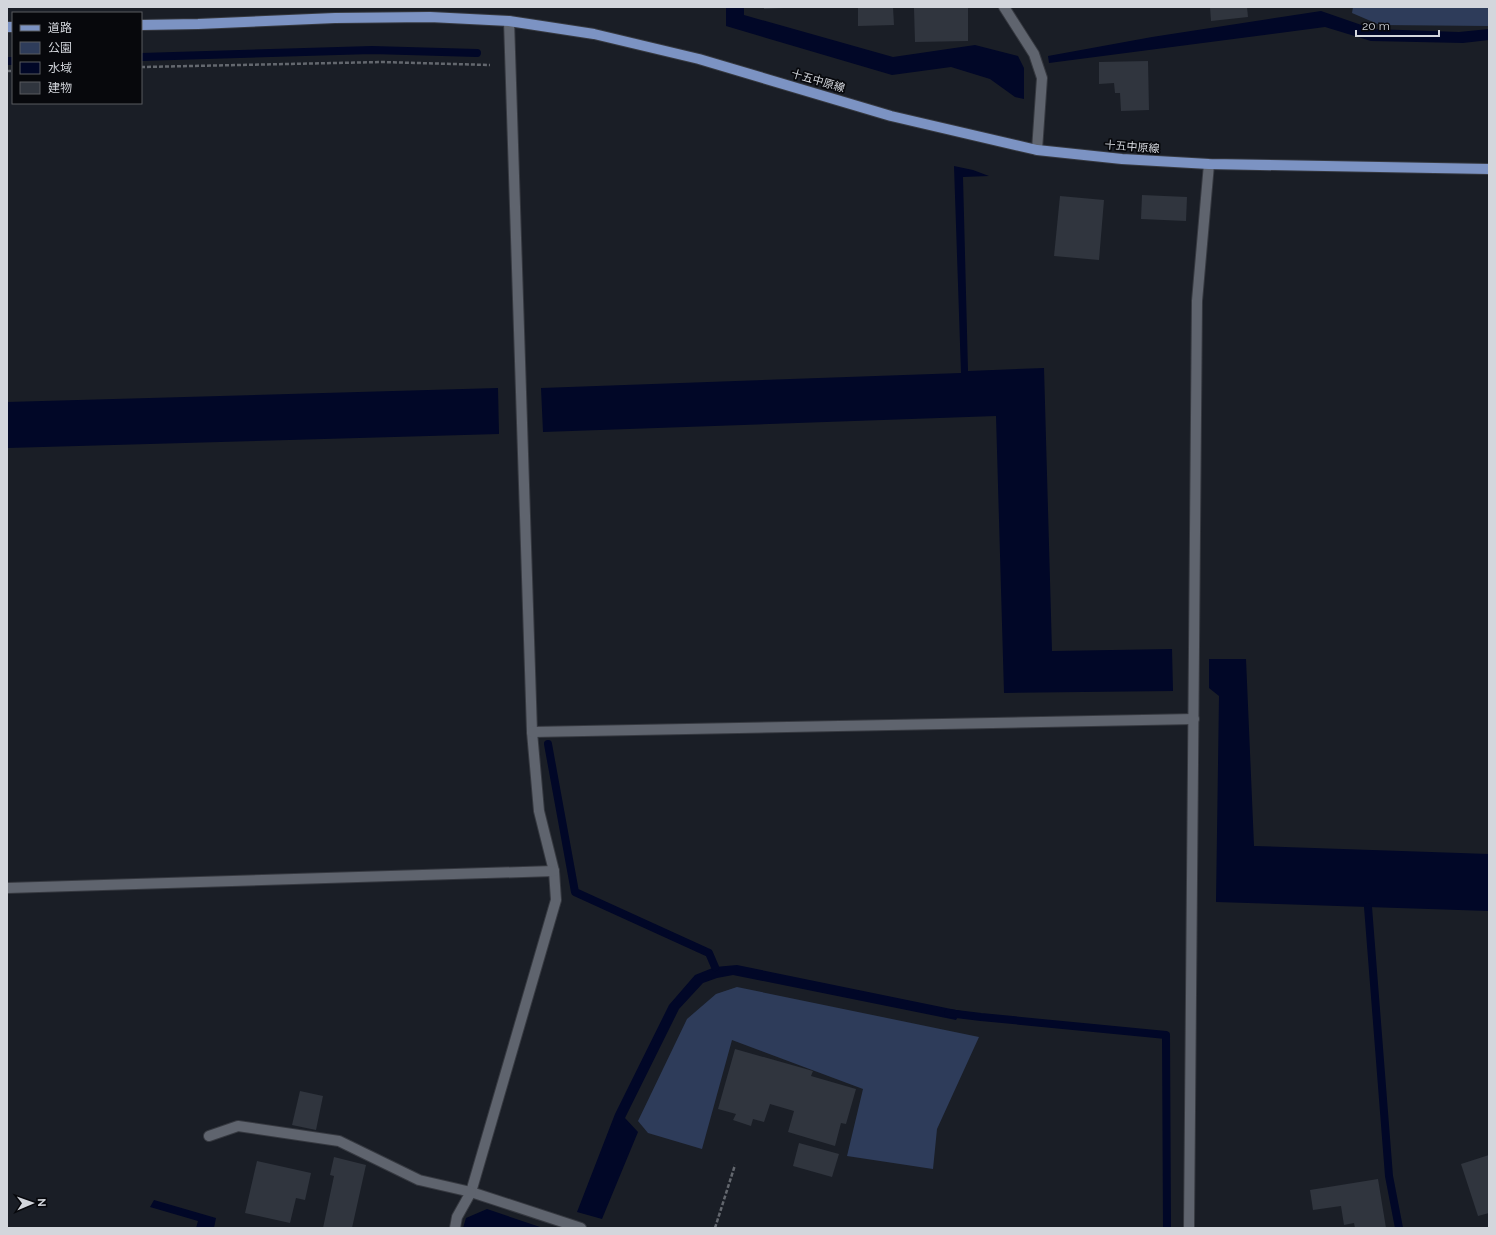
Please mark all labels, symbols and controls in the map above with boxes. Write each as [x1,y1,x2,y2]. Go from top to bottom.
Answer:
legend [12,12,142,104]
scale bar [1356,12,1439,38]
text: 20 m [1362,19,1390,33]
text: 道路 [48,21,72,35]
text: 公園 [48,41,72,55]
text: 水域 [48,61,72,75]
street label: 十五中原線 [790,67,846,95]
text: 建物 [48,81,72,95]
street label: 十五中原線 [1104,139,1160,155]
north arrow [12,1183,52,1223]
text: N [35,1198,48,1207]

